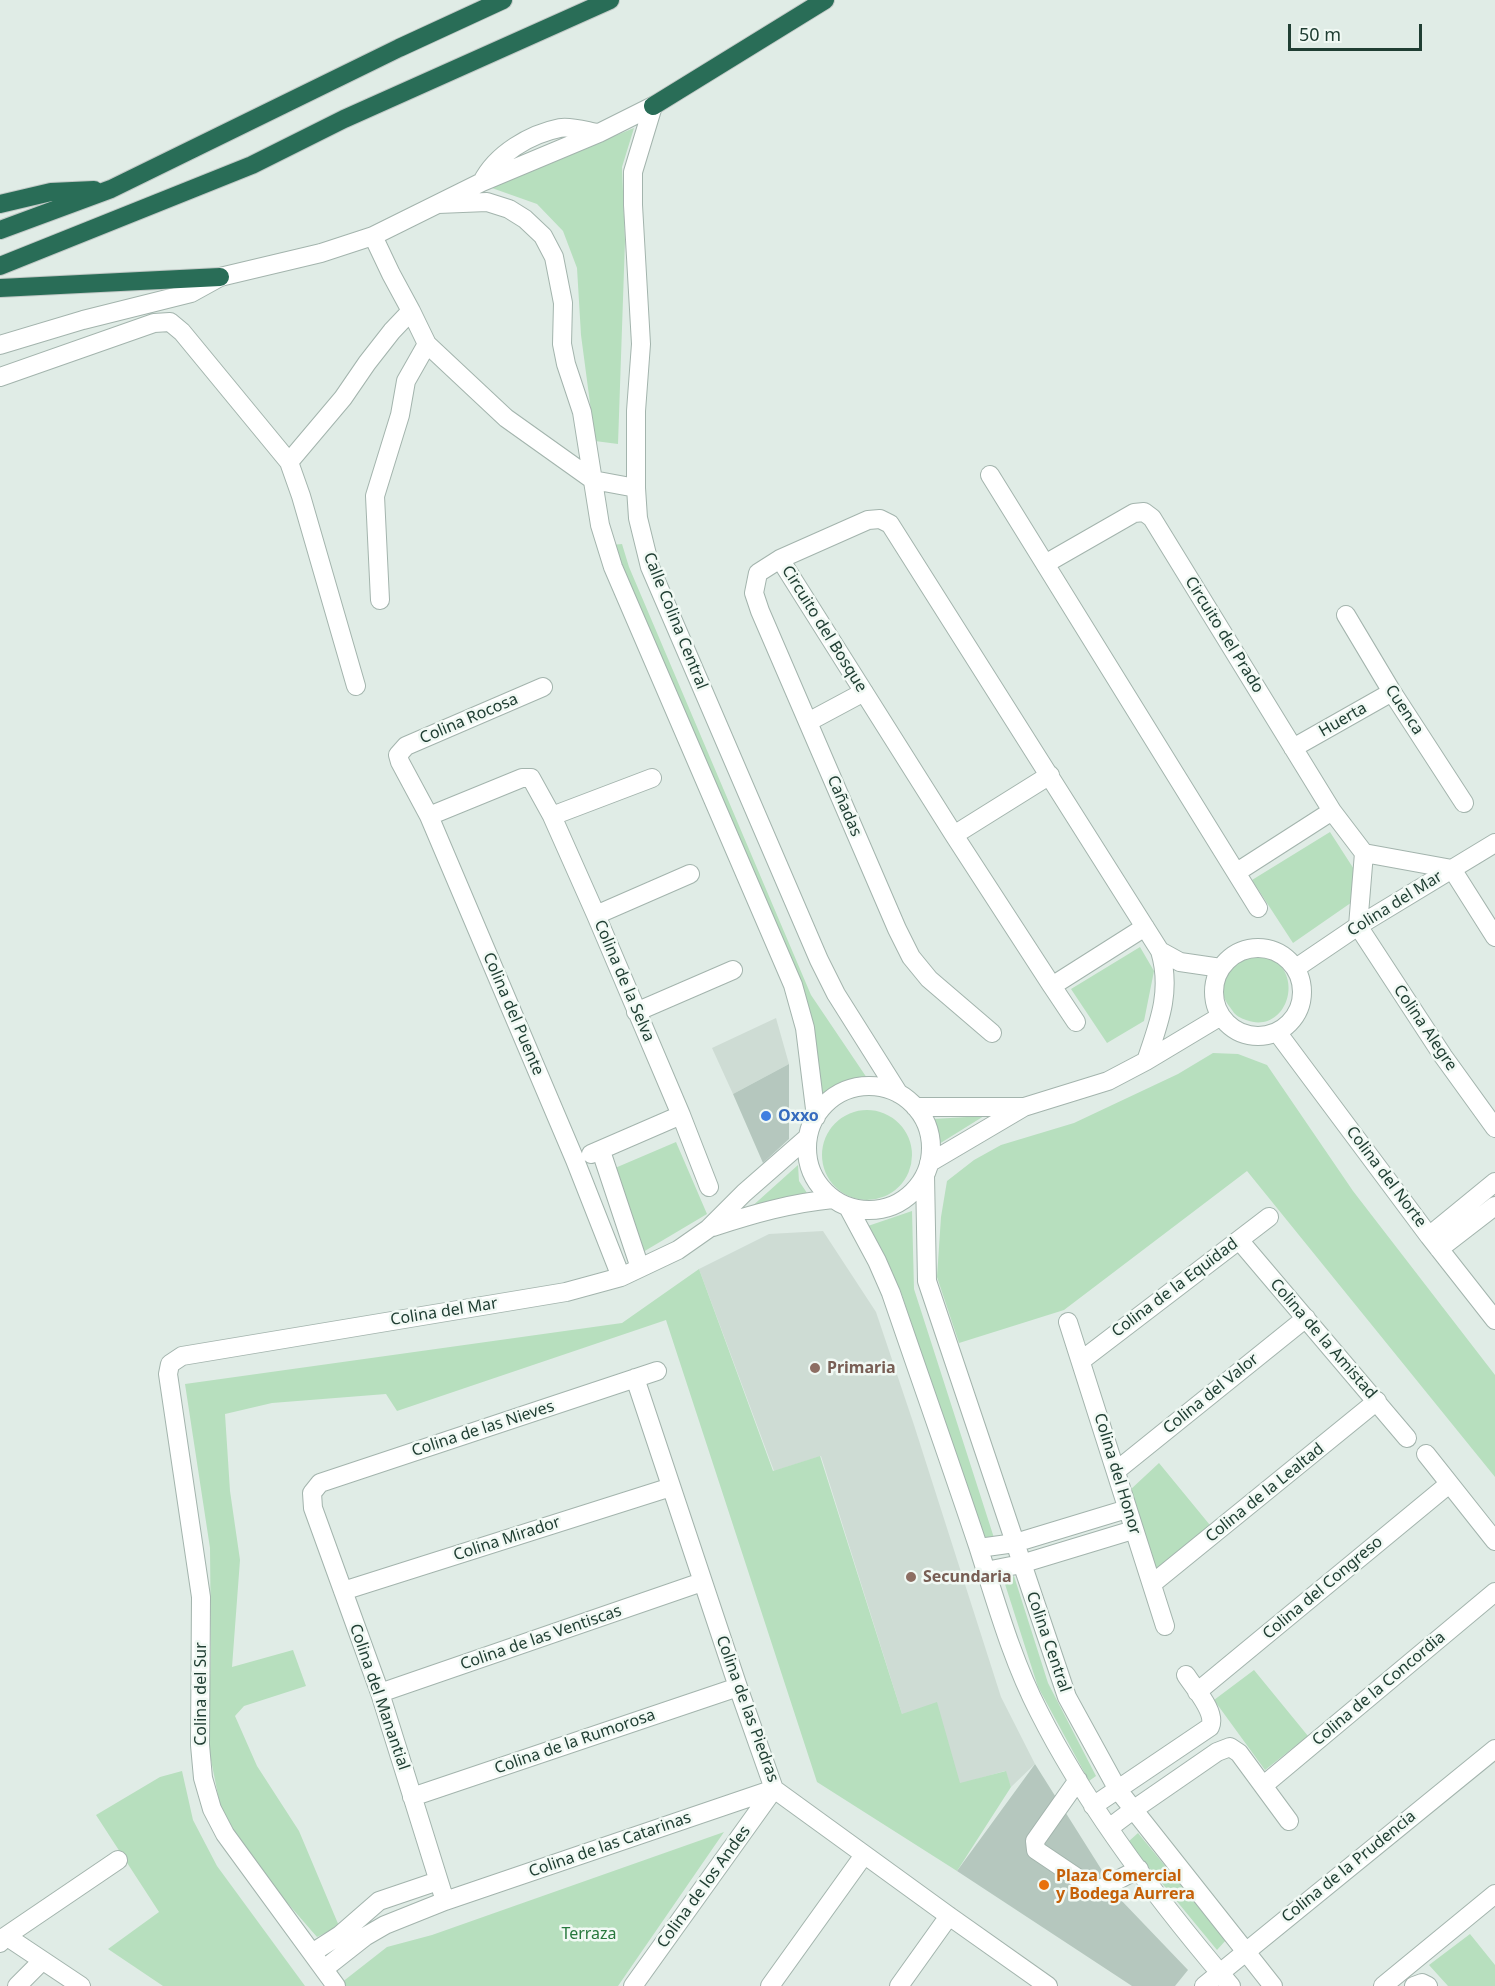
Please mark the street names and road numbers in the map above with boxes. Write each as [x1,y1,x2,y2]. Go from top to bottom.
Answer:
street label: Calle Colina Central [639,550,711,692]
street label: Circuito del Bosque [777,562,871,696]
street label: Circuito del Prado [1180,573,1268,697]
street label: Cuenca [1381,681,1427,739]
street label: Colina Rocosa [417,690,521,748]
street label: Huerta [1316,699,1370,741]
street label: Cañadas [823,773,865,839]
street label: Colina del Mar [1344,867,1446,941]
street label: Colina de la Selva [590,917,658,1045]
street label: Colina del Puente [478,950,548,1078]
street label: Colina Alegre [1389,981,1461,1075]
street label: Colina del Norte [1342,1123,1430,1231]
street label: Colina de la Equidad [1108,1234,1242,1342]
street label: Colina de la Amistad [1266,1275,1380,1403]
street label: Colina del Mar [389,1294,499,1330]
street label: Colina del Valor [1160,1350,1262,1438]
street label: Colina de las Nieves [409,1397,557,1461]
street label: Colina del Honor [1089,1411,1145,1537]
street label: Colina de la Lealtad [1202,1439,1328,1547]
street label: Colina Mirador [451,1513,563,1565]
street label: Colina del Congreso [1259,1532,1387,1644]
street label: Colina Central [1022,1589,1074,1695]
street label: Colina de las Ventiscas [458,1601,624,1675]
street label: Colina del Manantial [345,1621,413,1773]
street label: Colina de la Concordia [1309,1628,1449,1750]
street label: Colina de las Piedras [712,1633,782,1785]
street label: Colina del Sur [191,1642,211,1746]
street label: Colina de la Rumorosa [492,1706,658,1778]
street label: Colina de la Prudencia [1278,1807,1420,1927]
street label: Colina de las Catarinas [526,1808,694,1882]
street label: Colina de los Andes [653,1822,755,1952]

